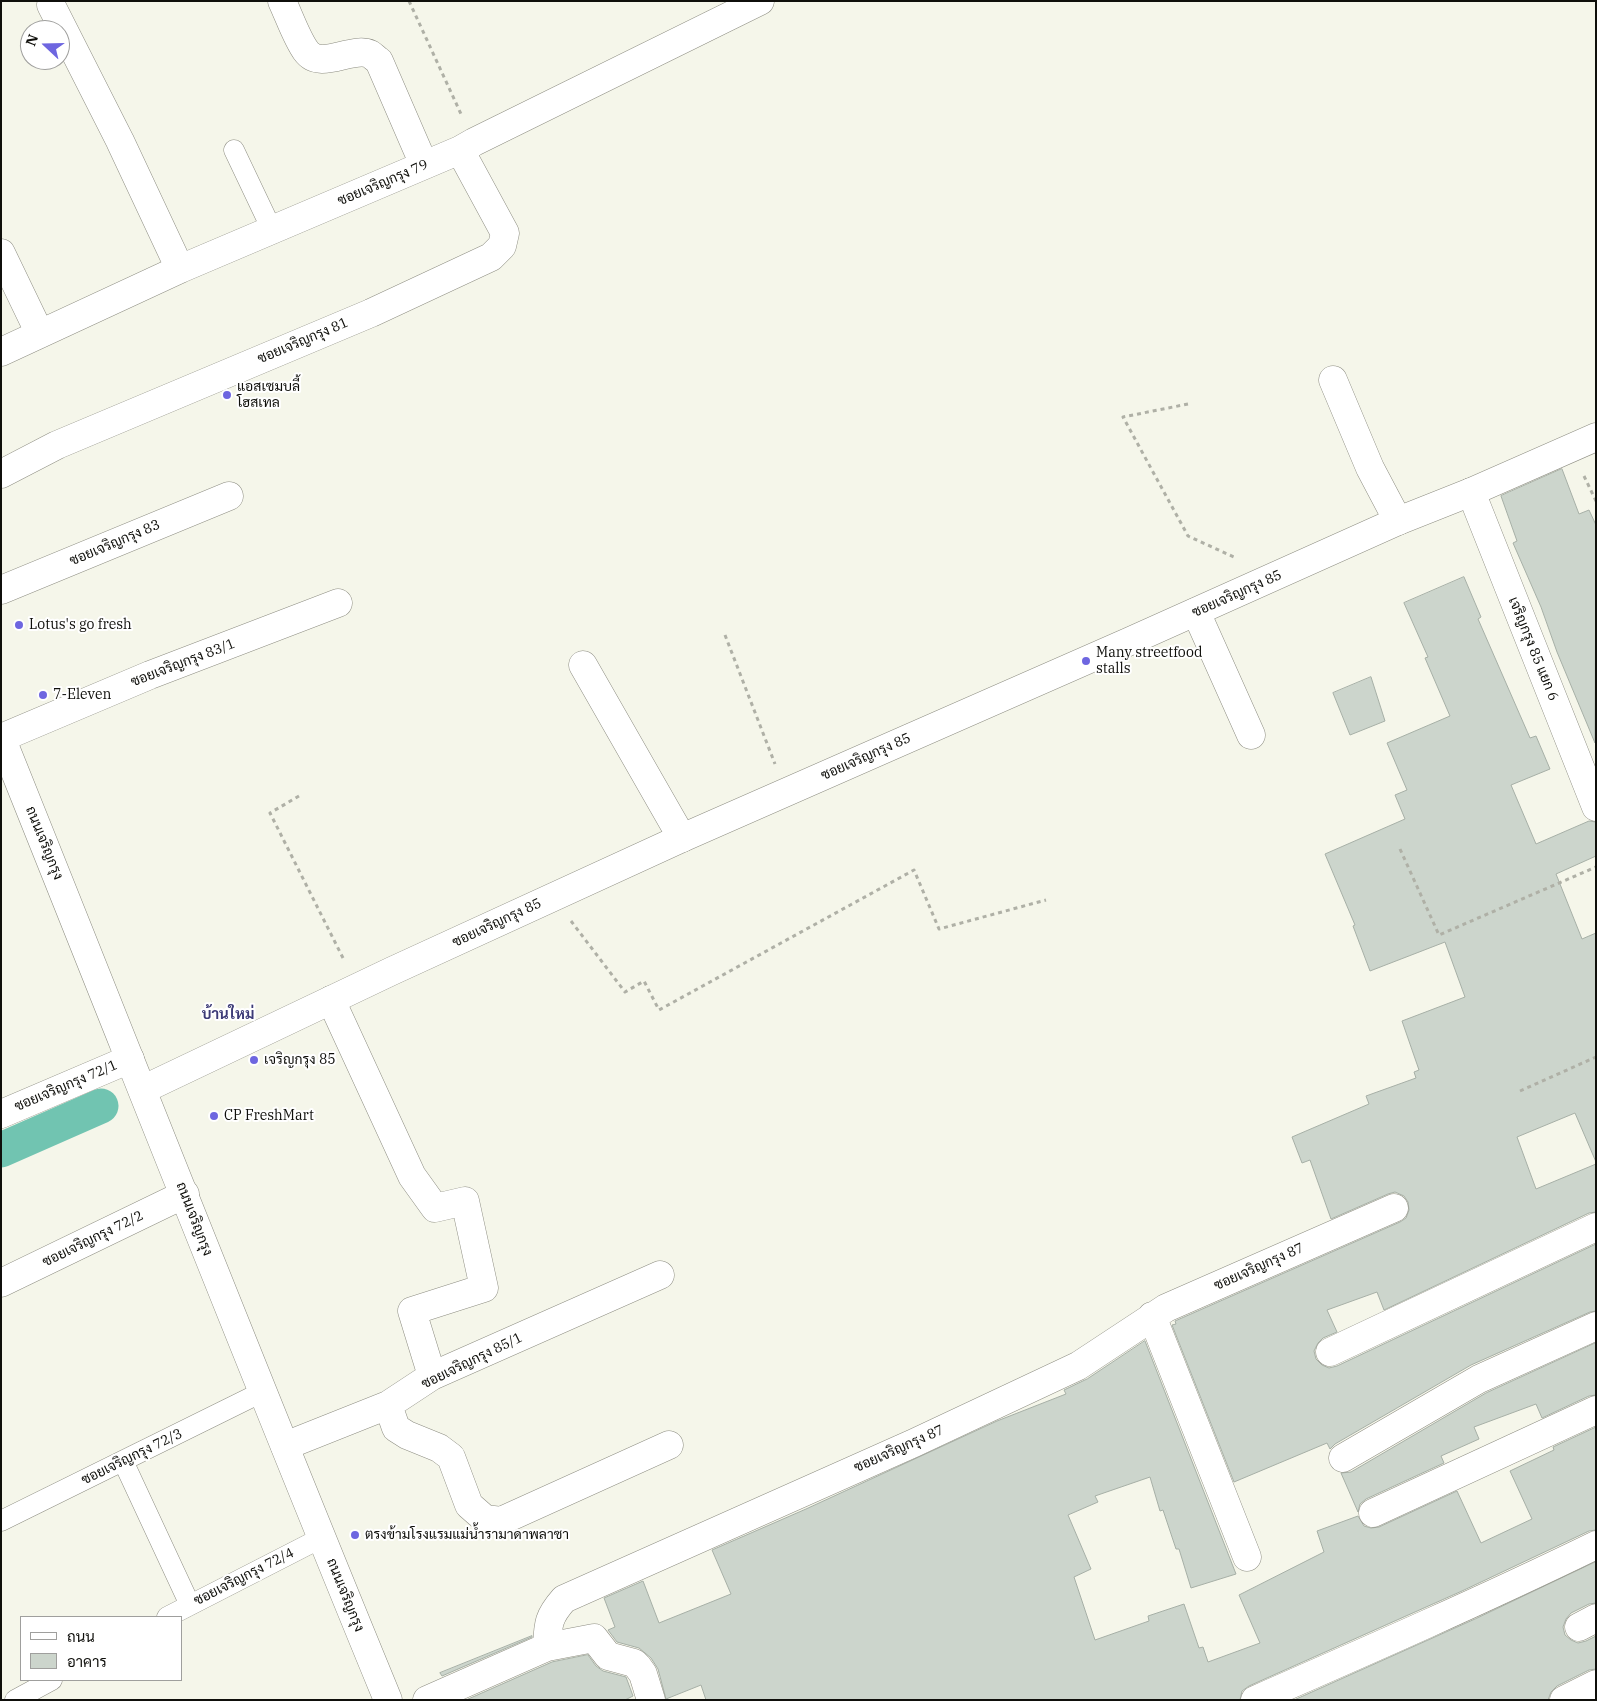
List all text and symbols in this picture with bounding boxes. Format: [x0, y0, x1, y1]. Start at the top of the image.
north arrow [20, 20, 70, 70]
text: N [22, 32, 42, 48]
street label: ซอยเจริญกรุง 79 [335, 156, 431, 210]
street label: ซอยเจริญกรุง 81 [255, 314, 351, 368]
place label: แอสเซมบลี้ โฮสเทล [237, 379, 300, 412]
marker: แอสเซมบลี้ โฮสเทล [221, 389, 233, 401]
street label: ซอยเจริญกรุง 83 [67, 516, 163, 570]
street label: ซอยเจริญกรุง 85 [1189, 567, 1285, 621]
street label: เจริญกรุง 85 แยก 6 [1504, 594, 1562, 704]
place label: Lotus's go fresh [29, 617, 132, 633]
marker: Lotus's go fresh [13, 619, 25, 631]
street label: ซอยเจริญกรุง 83/1 [129, 635, 237, 691]
place label: Many streetfood stalls [1096, 645, 1202, 678]
marker: Many streetfood stalls [1080, 655, 1092, 667]
place label: 7-Eleven [53, 687, 111, 703]
marker: 7-Eleven [37, 689, 49, 701]
street label: ซอยเจริญกรุง 85 [818, 730, 914, 784]
street label: ถนนเจริญกรุง [22, 804, 66, 882]
street label: ซอยเจริญกรุง 85 [450, 895, 544, 951]
district label: บ้านใหม่ [202, 1006, 254, 1024]
place label: เจริญกรุง 85 [264, 1052, 336, 1068]
marker: เจริญกรุง 85 [248, 1054, 260, 1066]
street label: ซอยเจริญกรุง 72/1 [12, 1057, 120, 1115]
place label: CP FreshMart [224, 1108, 314, 1124]
marker: CP FreshMart [208, 1110, 220, 1122]
street label: ถนนเจริญกรุง [172, 1180, 216, 1258]
street label: ซอยเจริญกรุง 72/2 [40, 1207, 146, 1271]
street label: ซอยเจริญกรุง 87 [1211, 1240, 1307, 1294]
street label: ซอยเจริญกรุง 85/1 [419, 1329, 525, 1393]
street label: ซอยเจริญกรุง 87 [851, 1422, 947, 1476]
street label: ซอยเจริญกรุง 72/3 [79, 1425, 185, 1489]
place label: ตรงข้ามโรงแรมแม่น้ำรามาดาพลาซา [365, 1527, 569, 1543]
marker: ตรงข้ามโรงแรมแม่น้ำรามาดาพลาซา [349, 1529, 361, 1541]
street label: ซอยเจริญกรุง 72/4 [191, 1545, 297, 1609]
street label: ถนนเจริญกรุง [323, 1556, 367, 1634]
legend [20, 1616, 182, 1681]
text: ถนน [67, 1627, 95, 1646]
text: อาคาร [67, 1652, 107, 1671]

